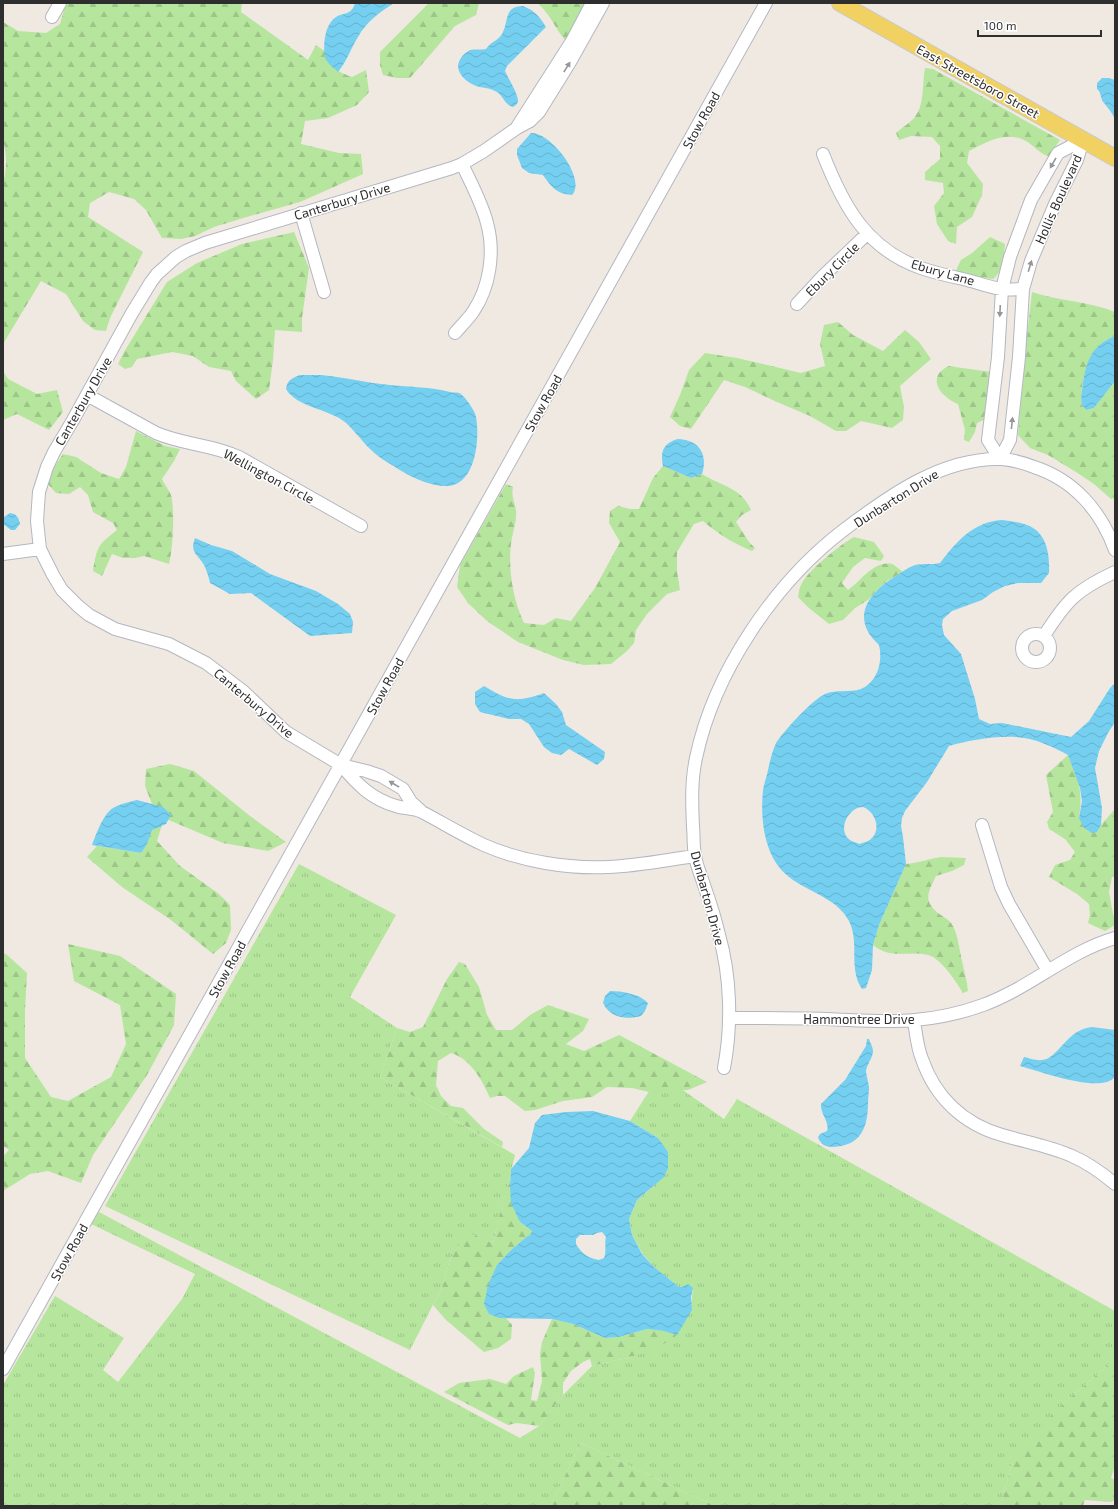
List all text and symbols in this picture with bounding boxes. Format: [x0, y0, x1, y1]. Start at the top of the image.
scale bar [978, 12, 1101, 38]
text: 100 m [984, 18, 1016, 32]
street label: East Streetsboro Street [914, 41, 1042, 121]
one-way arrow [564, 61, 571, 73]
street label: Stow Road [679, 89, 723, 151]
street label: Hollis Boulevard [1031, 152, 1085, 246]
one-way arrow [1049, 157, 1056, 169]
street label: Canterbury Drive [292, 179, 392, 223]
street label: Ebury Circle [802, 239, 862, 299]
street label: Ebury Lane [909, 255, 977, 289]
one-way arrow [1027, 260, 1033, 272]
one-way arrow [997, 305, 1004, 317]
street label: Canterbury Drive [51, 354, 115, 448]
street label: Stow Road [521, 372, 565, 434]
one-way arrow [1009, 416, 1015, 429]
street label: Wellington Circle [221, 445, 317, 507]
street label: Dunbarton Drive [851, 466, 941, 530]
street label: Stow Road [363, 655, 407, 717]
street label: Canterbury Drive [211, 665, 297, 741]
one-way arrow [388, 780, 400, 787]
street label: Dunbarton Drive [688, 849, 728, 947]
street label: Stow Road [205, 938, 249, 1000]
street label: Hammontree Drive [803, 1011, 915, 1027]
street label: Stow Road [47, 1221, 91, 1283]

